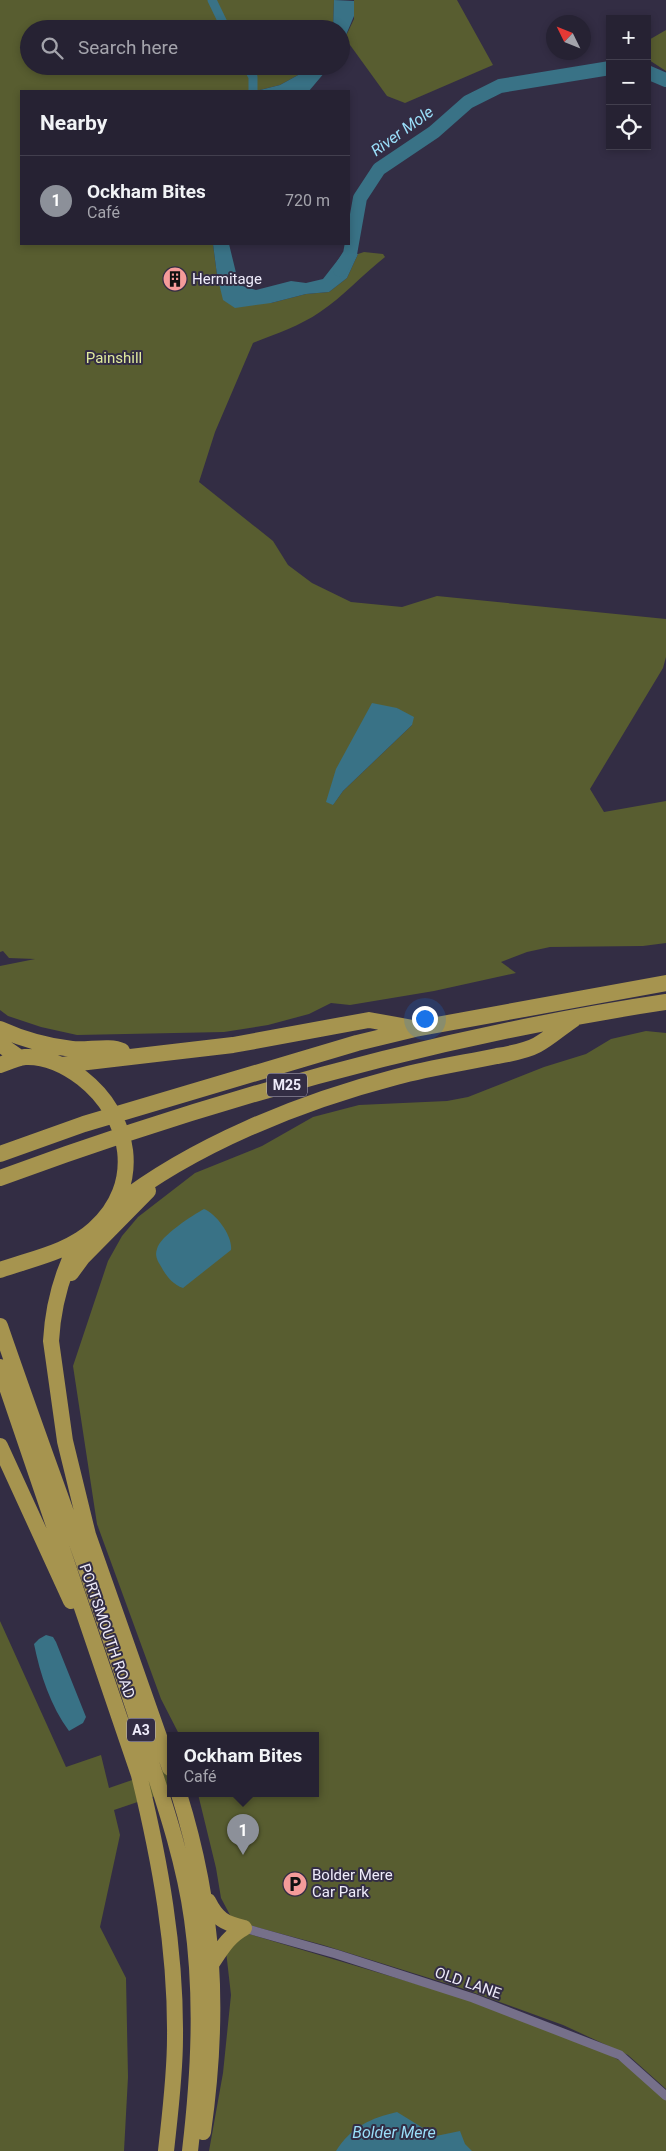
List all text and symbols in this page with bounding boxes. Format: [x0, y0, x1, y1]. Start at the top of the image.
north arrow [546, 15, 591, 60]
map controls [606, 15, 651, 150]
button: + [606, 15, 651, 60]
search box [20, 20, 350, 75]
icon: search [38, 34, 66, 62]
text: Search here [78, 36, 178, 59]
button: − [606, 60, 651, 105]
water label: River Mole [367, 102, 437, 160]
button: locate [606, 105, 651, 150]
text: Nearby [40, 111, 107, 135]
text: Ockham Bites [87, 180, 206, 203]
text: 1 [51, 191, 61, 210]
text: 720 m [285, 191, 330, 210]
text: Café [87, 203, 120, 222]
building icon: Hermitage [162, 266, 188, 292]
place label: Hermitage [192, 270, 262, 288]
park label: Painshill [86, 349, 142, 367]
your location [412, 1006, 438, 1032]
road number: M25 [267, 1074, 307, 1096]
street label: PORTSMOUTH ROAD [75, 1561, 139, 1701]
road number: A3 [127, 1718, 155, 1742]
popup [167, 1732, 319, 1797]
text: Ockham Bites [184, 1744, 302, 1767]
text: Café [184, 1767, 217, 1786]
pin: 1 [227, 1814, 259, 1855]
place label: Bolder Mere Car Park [312, 1866, 393, 1901]
parking icon: Bolder Mere Car Park [282, 1871, 308, 1897]
street label: OLD LANE [432, 1963, 504, 2003]
water label: Bolder Mere [352, 2123, 436, 2142]

